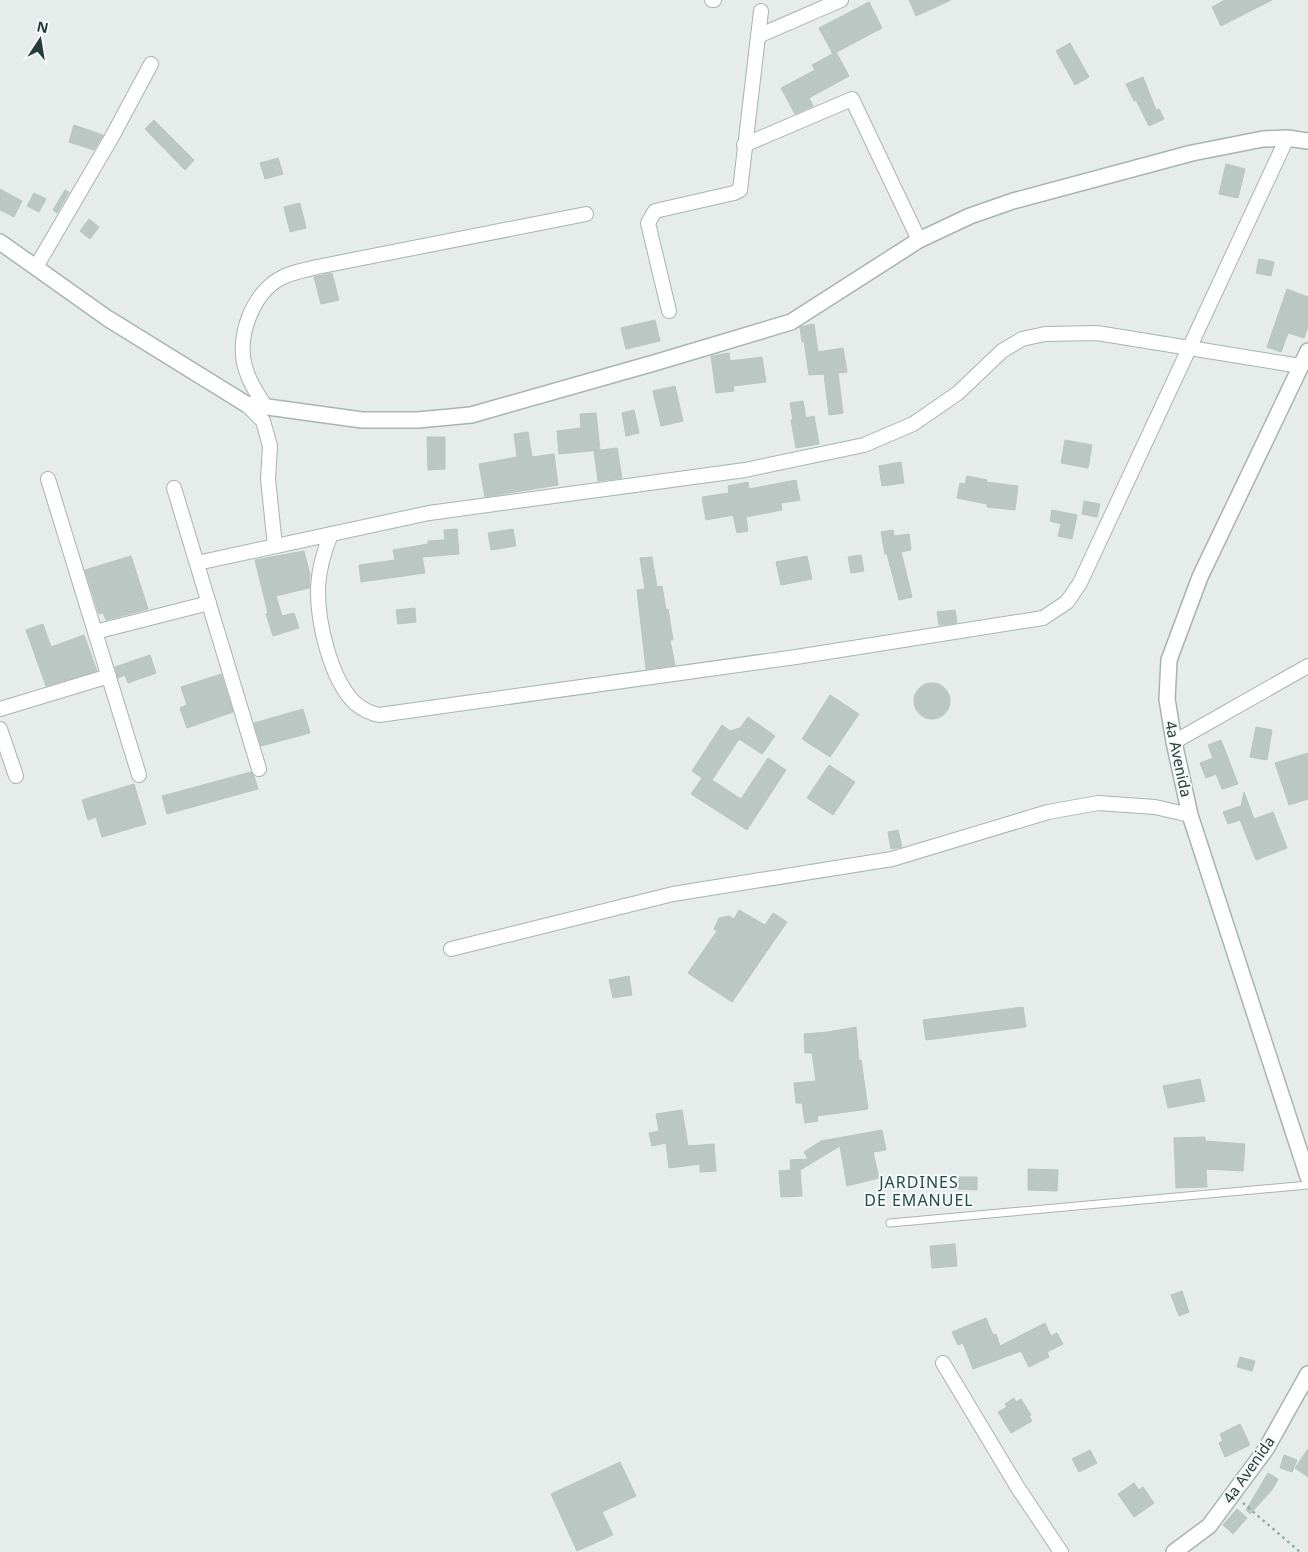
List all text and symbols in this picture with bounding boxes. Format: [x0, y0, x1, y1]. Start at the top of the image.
north arrow [15, 15, 65, 65]
text: N [35, 16, 50, 37]
street label: 4a Avenida [1161, 719, 1197, 799]
district label: JARDINES DE EMANUEL [864, 1171, 974, 1211]
street label: 4a Avenida [1218, 1432, 1279, 1507]

